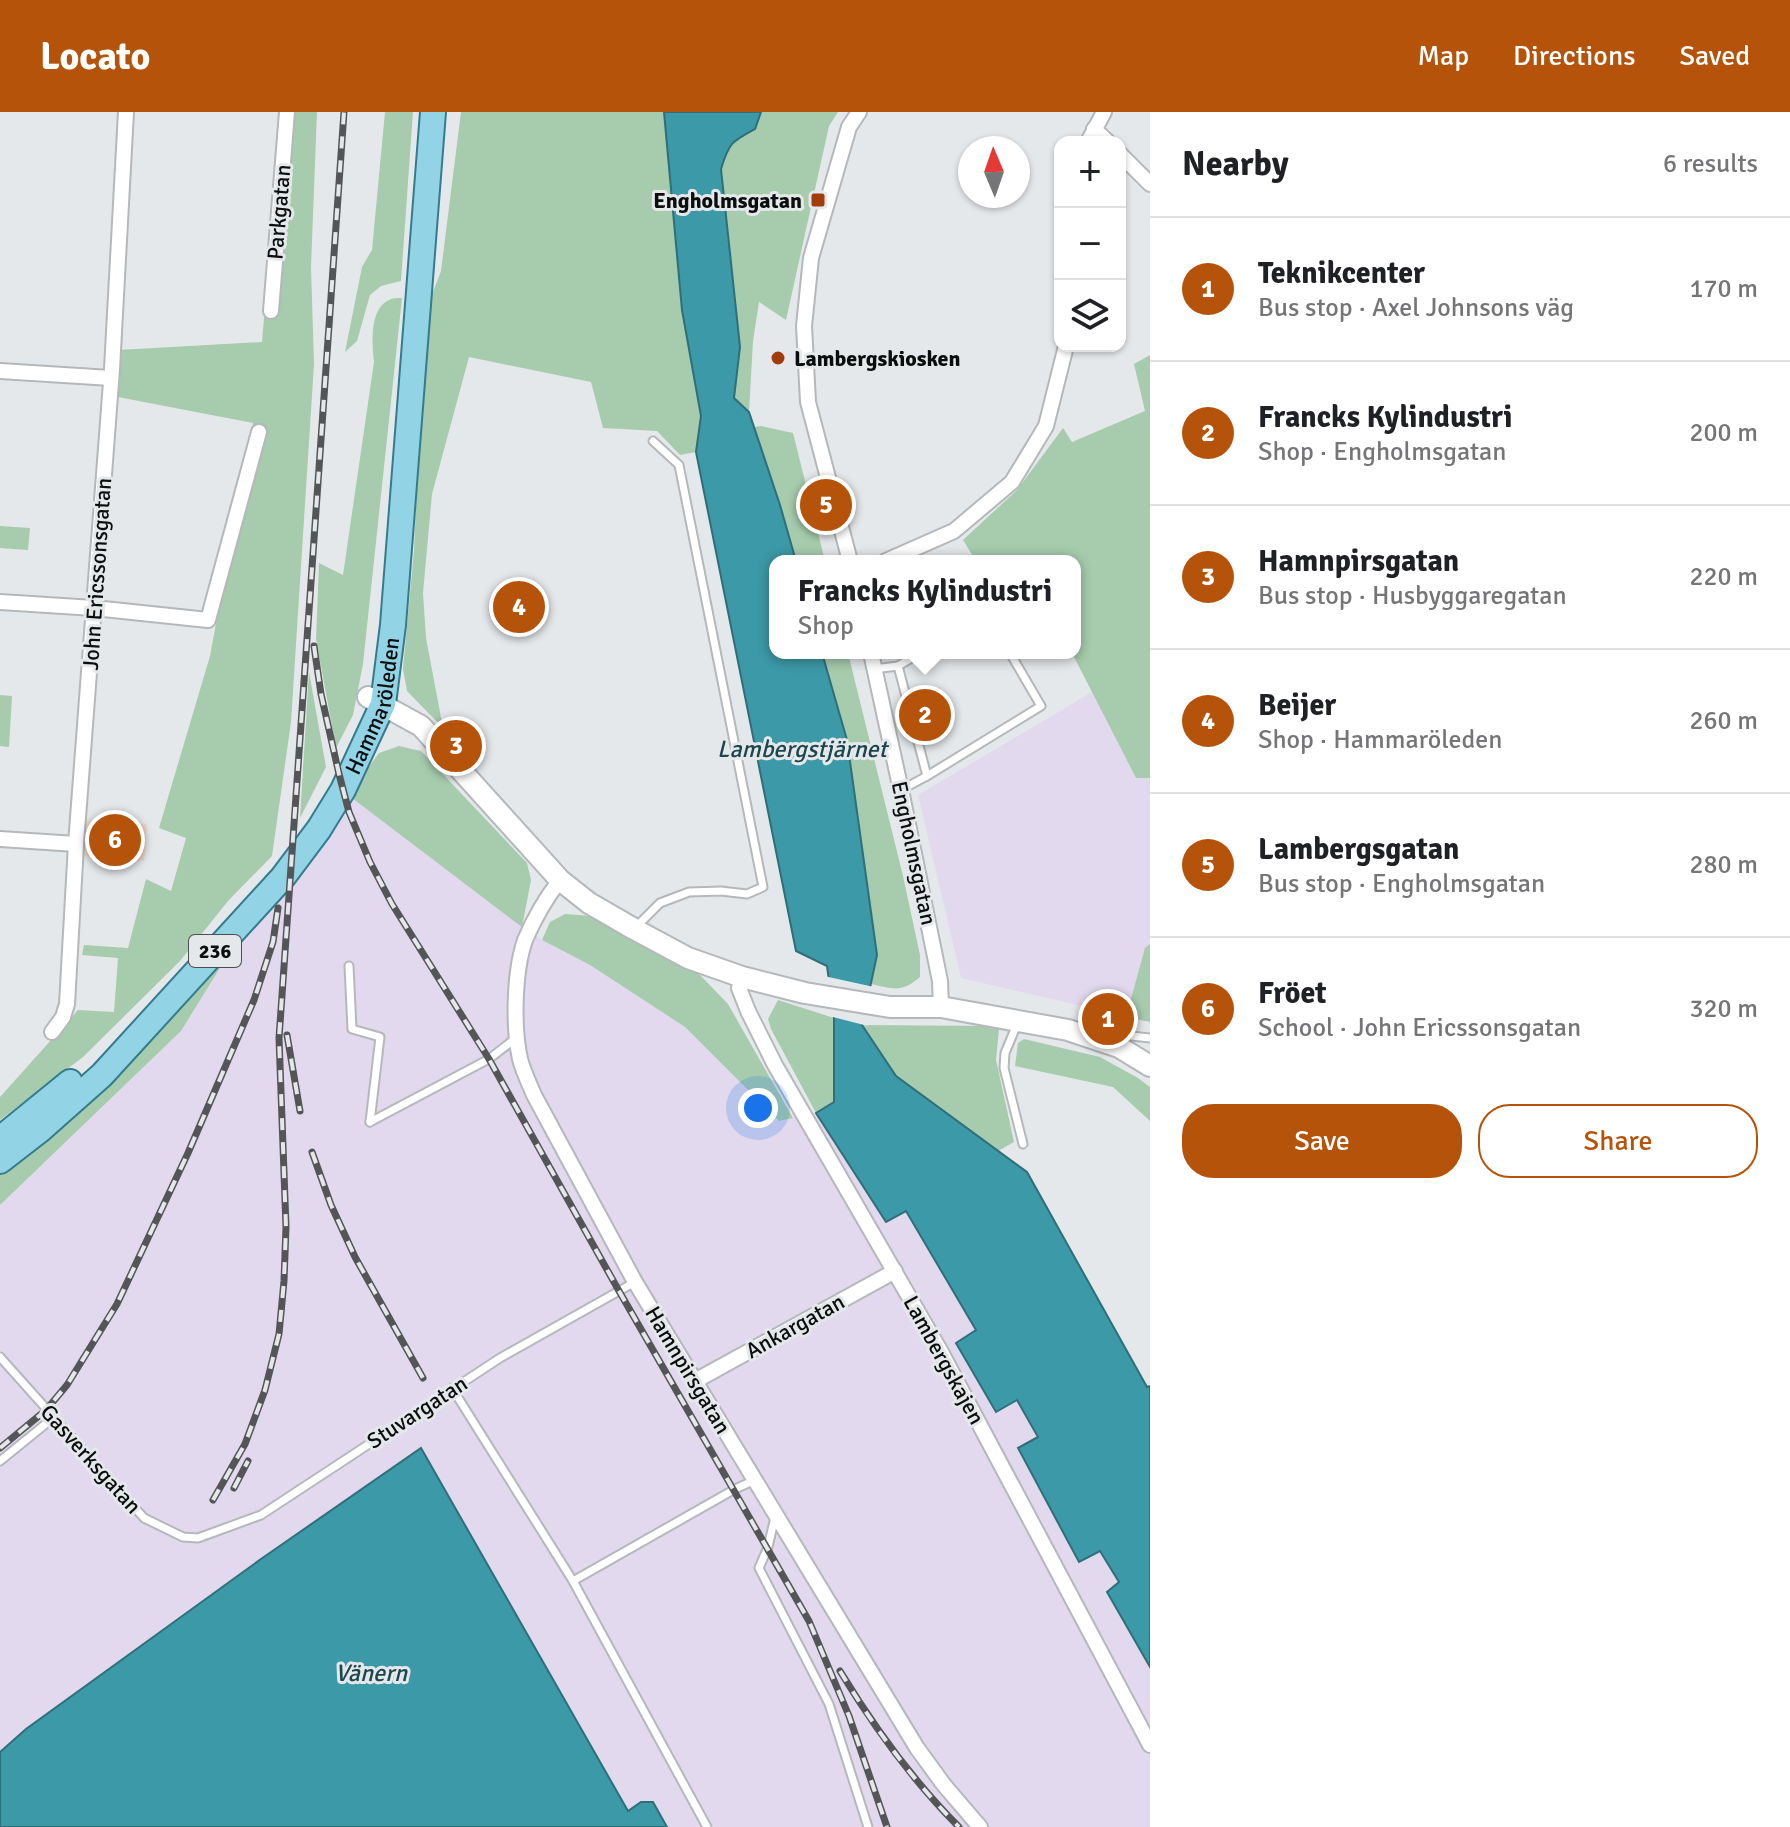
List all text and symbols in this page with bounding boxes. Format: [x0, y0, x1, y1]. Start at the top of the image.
text: Locato [40, 33, 150, 80]
text: Map [1417, 39, 1469, 73]
text: Directions [1513, 39, 1635, 73]
text: Saved [1679, 39, 1750, 73]
north arrow [958, 136, 1030, 208]
map controls [1054, 136, 1126, 352]
button: + [1054, 136, 1126, 208]
text: Nearby [1182, 143, 1289, 185]
text: 6 results [1663, 148, 1758, 180]
street label: Parkgatan [261, 163, 297, 261]
place label: Engholmsgatan [653, 187, 802, 214]
marker: Engholmsgatan [809, 191, 827, 209]
button: − [1054, 208, 1126, 280]
text: Teknikcenter [1258, 255, 1425, 292]
text: 1 [1201, 273, 1215, 305]
text: 170 m [1689, 273, 1758, 305]
button: layers [1054, 280, 1126, 352]
text: Bus stop · Axel Johnsons väg [1258, 292, 1574, 324]
place label: Lambergskiosken [794, 345, 961, 372]
marker: Lambergskiosken [769, 349, 787, 367]
text: Francks Kylindustri [1258, 399, 1512, 436]
text: 2 [1201, 417, 1215, 449]
text: 200 m [1689, 417, 1758, 449]
text: Shop · Engholmsgatan [1258, 436, 1506, 468]
pin: 5 [800, 475, 852, 535]
street label: John Ericssonsgatan [77, 477, 117, 671]
text: Hamnpirsgatan [1258, 543, 1459, 580]
popup [769, 555, 1081, 659]
text: 3 [1201, 561, 1215, 593]
text: 220 m [1689, 561, 1758, 593]
text: Francks Kylindustri [798, 573, 1052, 610]
pin: 4 [493, 577, 545, 637]
text: Bus stop · Husbyggaregatan [1258, 580, 1567, 612]
text: Shop [798, 610, 854, 642]
street label: Hammaröleden [339, 636, 405, 779]
pin: 2 [899, 685, 951, 745]
text: Beijer [1258, 687, 1336, 724]
text: 4 [1201, 705, 1215, 737]
text: 260 m [1689, 705, 1758, 737]
pin: 3 [430, 716, 482, 776]
text: Shop · Hammaröleden [1258, 724, 1503, 756]
water label: Lambergstjärnet [717, 734, 889, 764]
street label: Engholmsgatan [886, 779, 942, 927]
pin: 6 [89, 810, 141, 870]
text: Lambergsgatan [1258, 831, 1459, 868]
text: 5 [1201, 849, 1215, 881]
text: 280 m [1689, 849, 1758, 881]
text: Bus stop · Engholmsgatan [1258, 868, 1545, 900]
road number: 236 [189, 935, 241, 967]
text: Fröet [1258, 975, 1327, 1012]
pin: 1 [1082, 989, 1134, 1049]
text: 6 [1201, 993, 1215, 1025]
text: 320 m [1689, 993, 1758, 1025]
text: School · John Ericssonsgatan [1258, 1012, 1581, 1044]
your location [738, 1088, 778, 1128]
button: Save [1182, 1104, 1462, 1178]
button: Share [1478, 1104, 1758, 1178]
street label: Ankargatan [741, 1288, 849, 1364]
street label: Lambergskajen [898, 1291, 990, 1429]
street label: Hamnpirsgatan [639, 1301, 737, 1439]
street label: Stuvargatan [362, 1370, 472, 1454]
street label: Gasverksgatan [35, 1399, 147, 1519]
water label: Vänern [335, 1658, 408, 1688]

